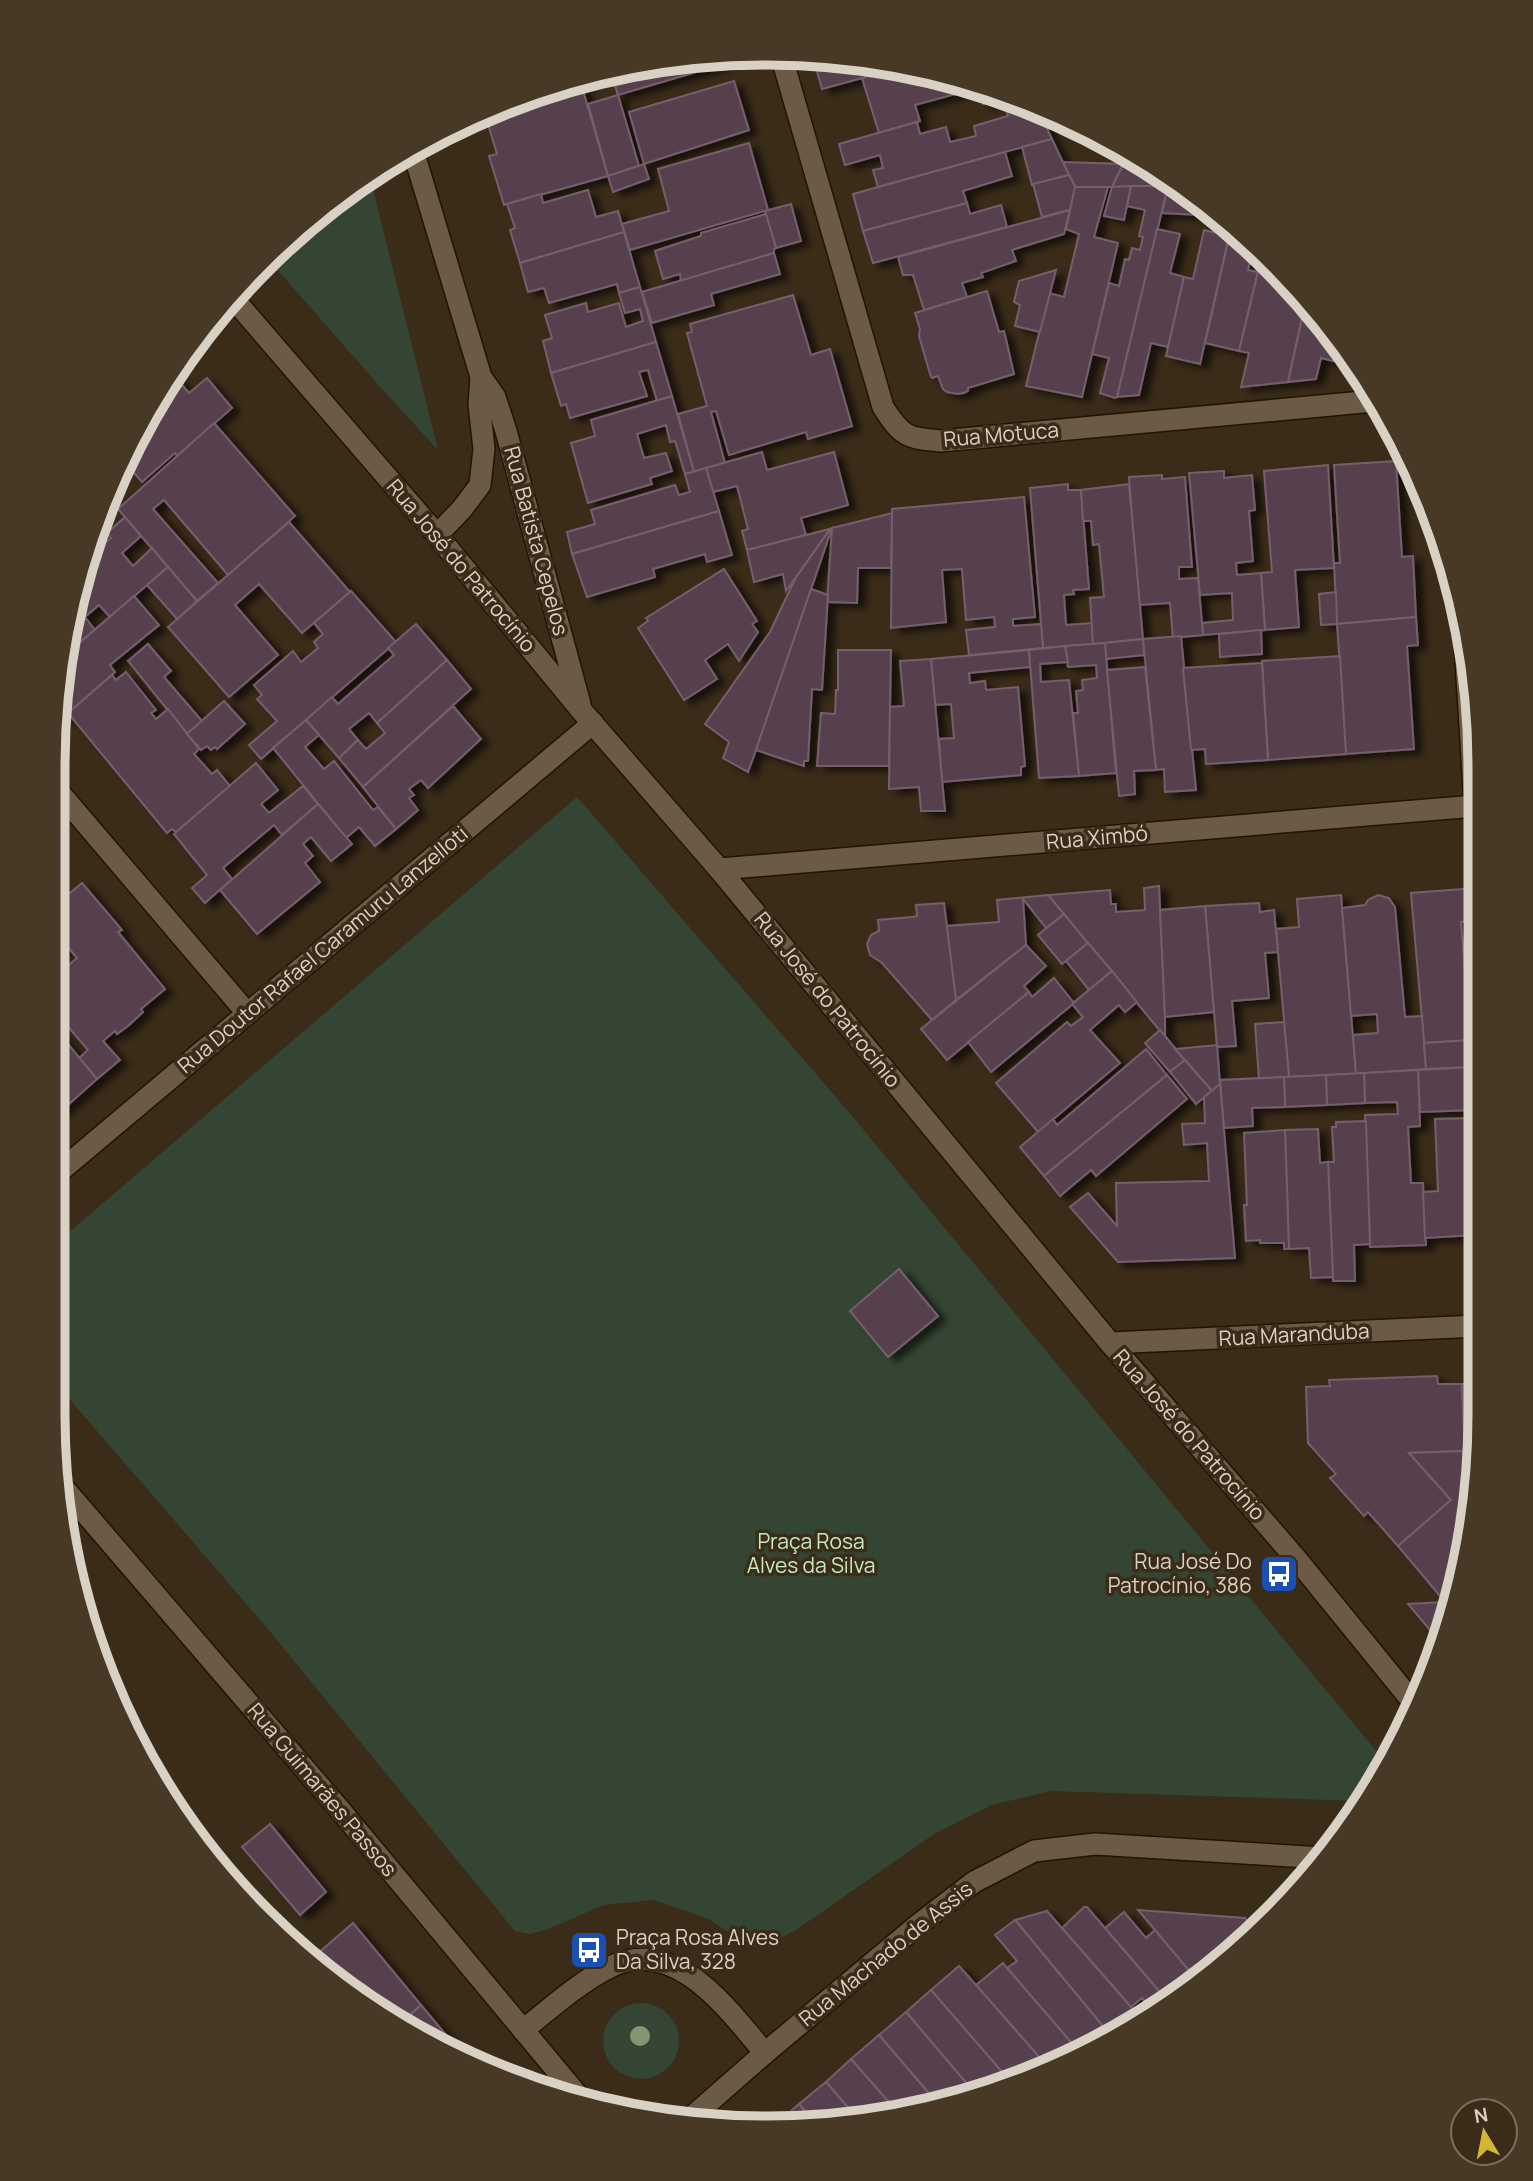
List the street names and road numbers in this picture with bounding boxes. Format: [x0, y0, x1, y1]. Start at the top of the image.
street label: Rua Motuca [942, 415, 1060, 453]
street label: Rua Batista Cepelos [498, 443, 576, 638]
street label: Rua José do Patrocínio [381, 473, 543, 658]
street label: Rua Doutor Rafael Caramuru Lanzelloti [171, 819, 473, 1079]
street label: Rua Ximbó [1045, 819, 1149, 855]
street label: Rua José do Patrocínio [748, 906, 907, 1093]
street label: Rua Maranduba [1218, 1316, 1370, 1352]
street label: Rua José do Patrocínio [1108, 1343, 1272, 1526]
street label: Rua Guimarães Passos [242, 1697, 404, 1882]
street label: Rua Machado de Assis [793, 1874, 978, 2032]

